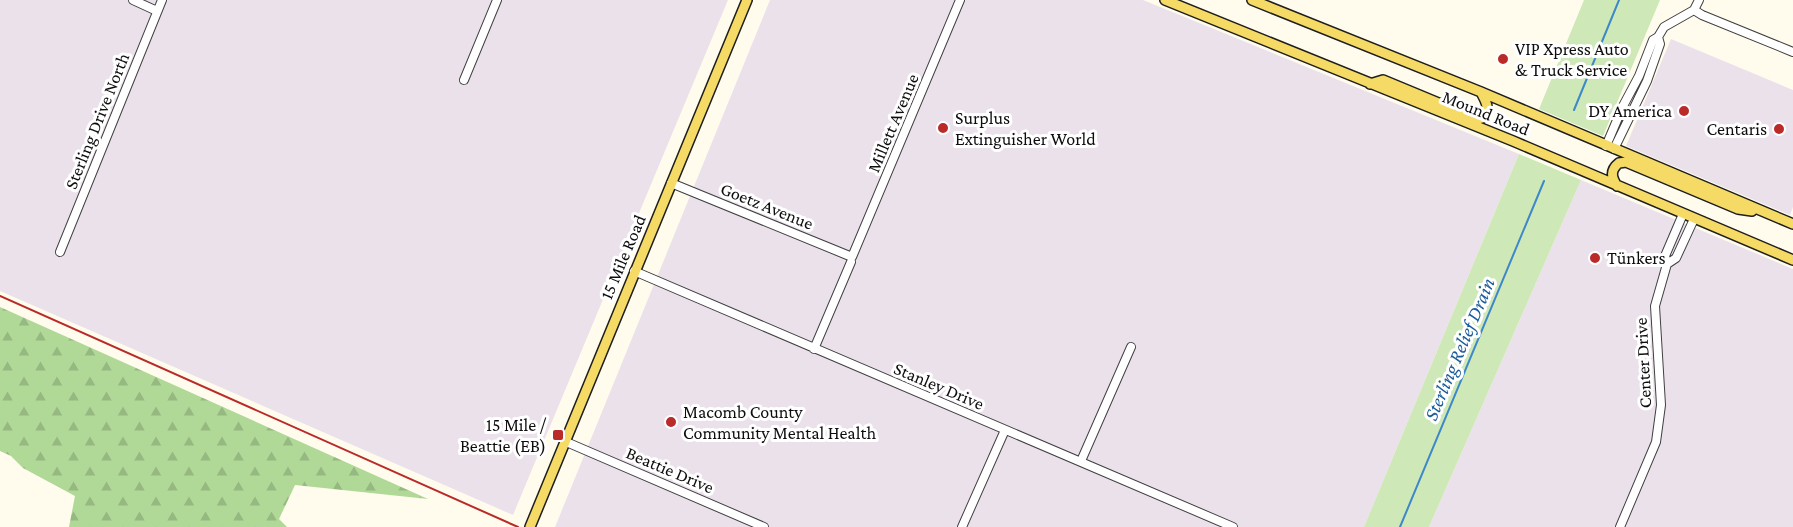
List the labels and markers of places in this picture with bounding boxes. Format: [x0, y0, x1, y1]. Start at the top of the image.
place label: VIP Xpress Auto & Truck Service [1515, 39, 1629, 80]
marker: VIP Xpress Auto & Truck Service [1496, 52, 1510, 66]
place label: DY America [1588, 101, 1672, 121]
marker: DY America [1677, 104, 1691, 118]
place label: Surplus Extinguisher World [955, 108, 1096, 149]
place label: Centaris [1707, 119, 1767, 139]
marker: Surplus Extinguisher World [936, 121, 950, 135]
marker: Centaris [1772, 122, 1786, 136]
place label: Tünkers [1607, 248, 1666, 268]
marker: Tünkers [1588, 251, 1602, 265]
place label: Macomb County Community Mental Health [683, 402, 876, 443]
place label: 15 Mile / Beattie (EB) [460, 415, 547, 457]
marker: Macomb County Community Mental Health [664, 415, 678, 429]
marker: 15 Mile / Beattie (EB) [551, 428, 565, 442]

